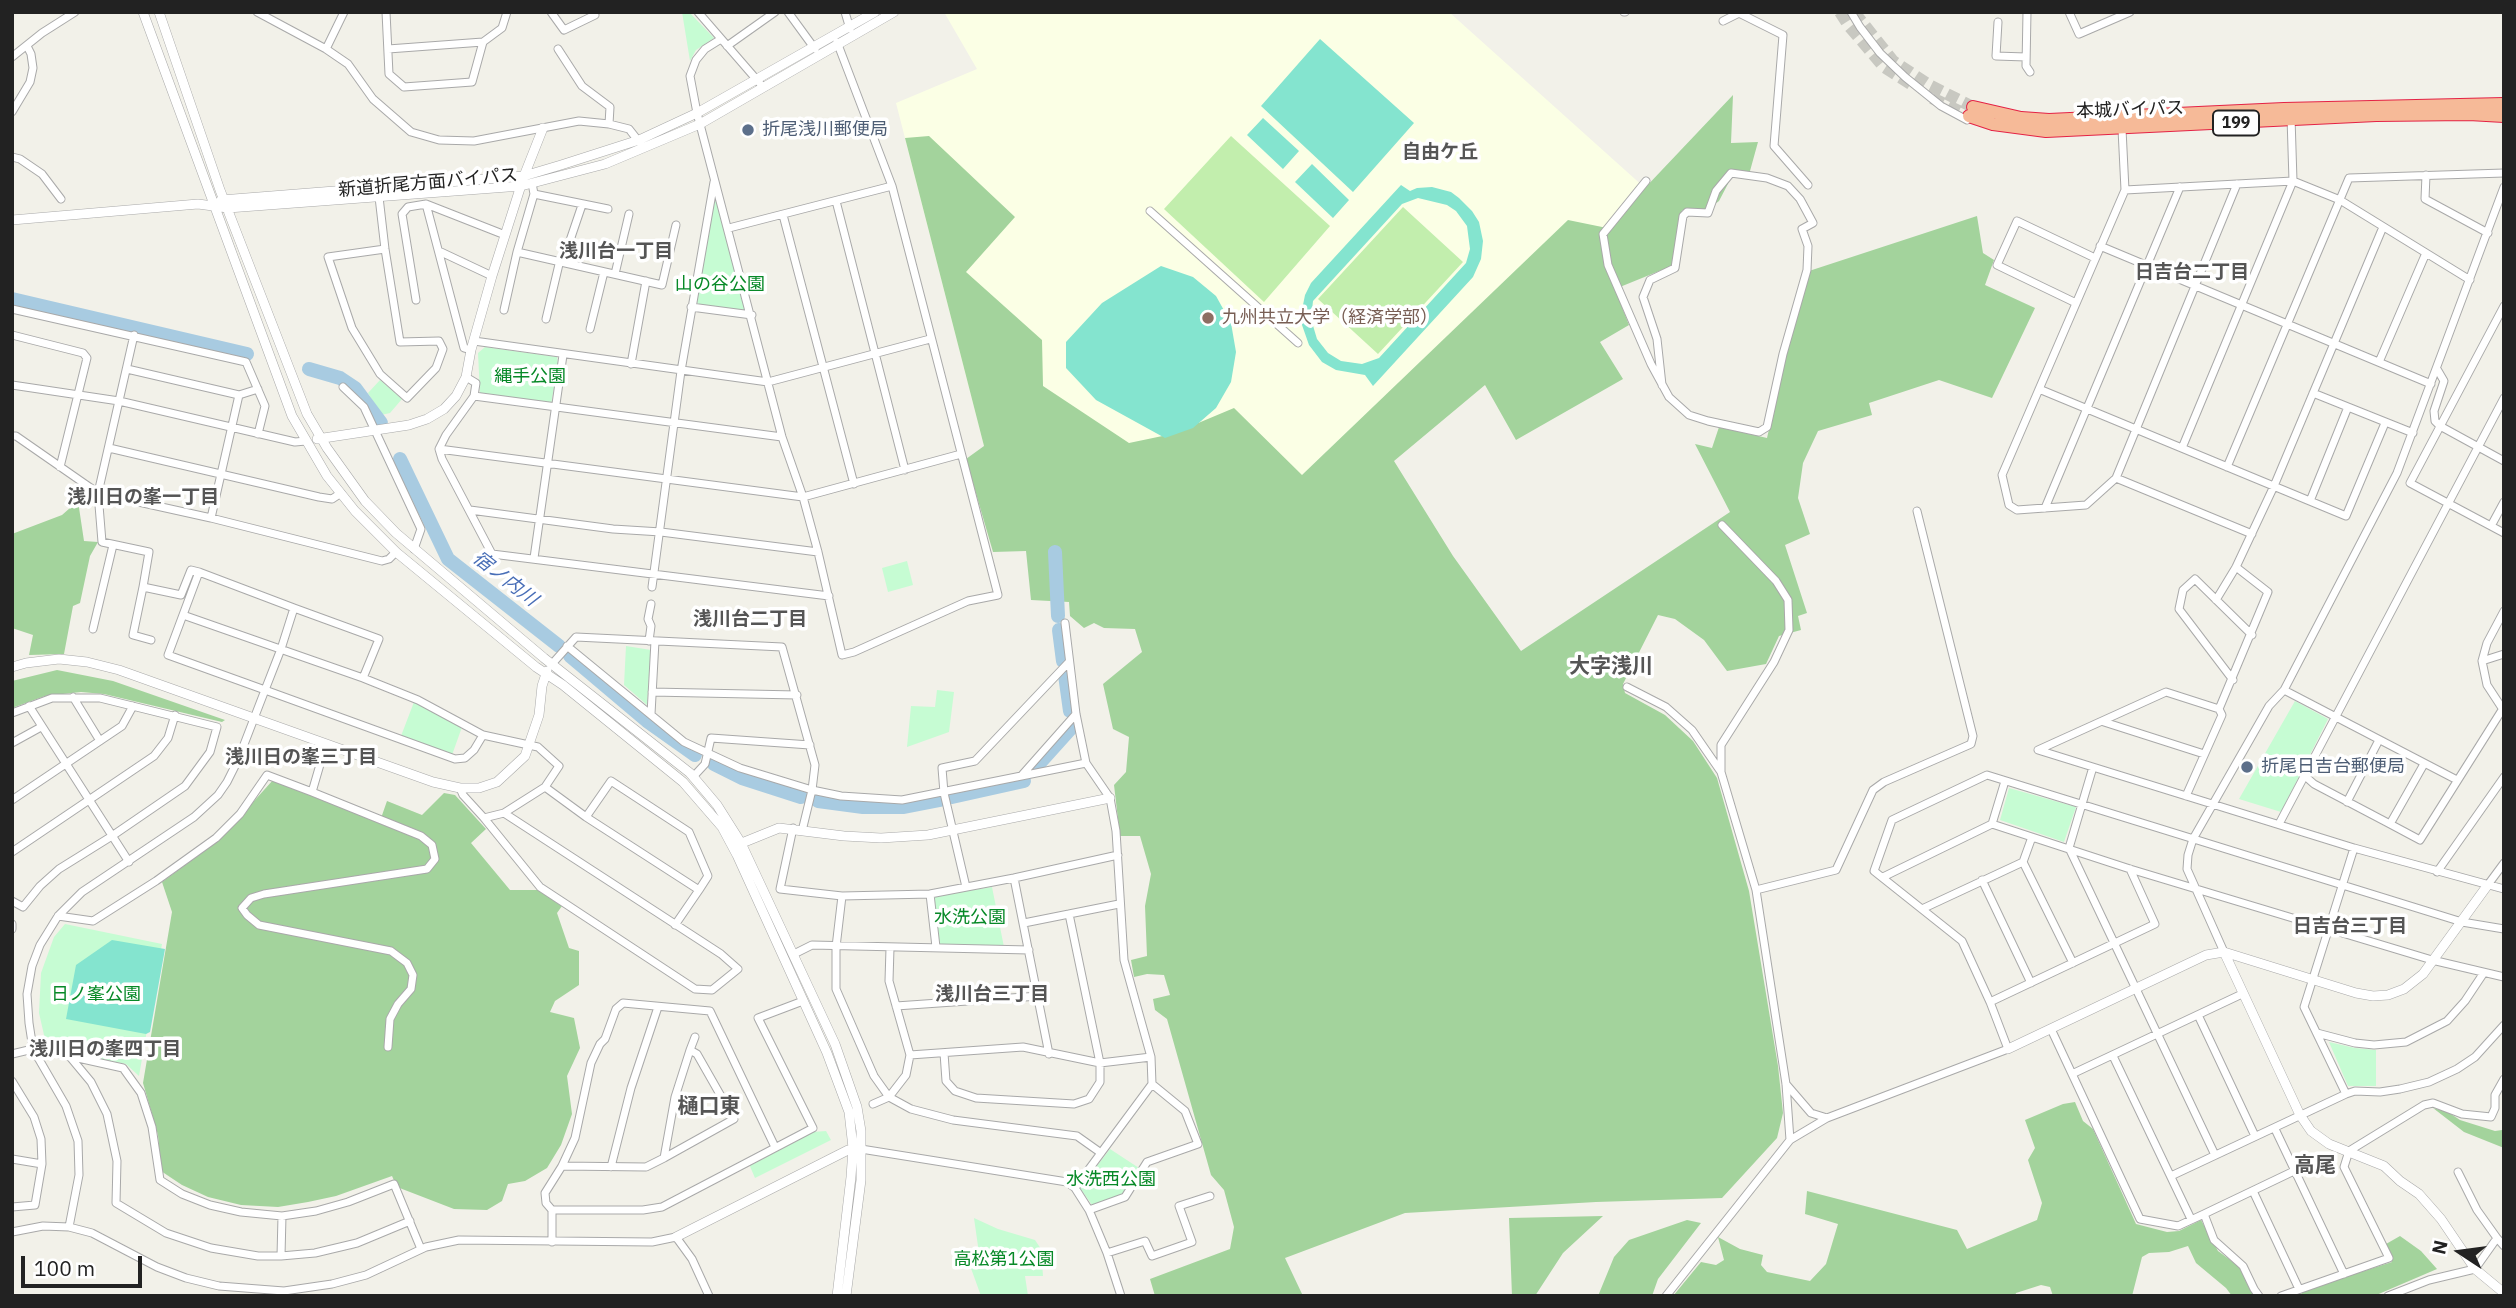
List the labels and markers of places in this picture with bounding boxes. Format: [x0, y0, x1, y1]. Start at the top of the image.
place label: 折尾浅川郵便局 [762, 119, 888, 141]
marker: 折尾浅川郵便局 [740, 122, 756, 138]
place label: 九州共立大学（経済学部） [1222, 307, 1438, 329]
marker: 九州共立大学（経済学部） [1200, 310, 1216, 326]
place label: 折尾日吉台郵便局 [2261, 756, 2405, 778]
marker: 折尾日吉台郵便局 [2239, 759, 2255, 775]

